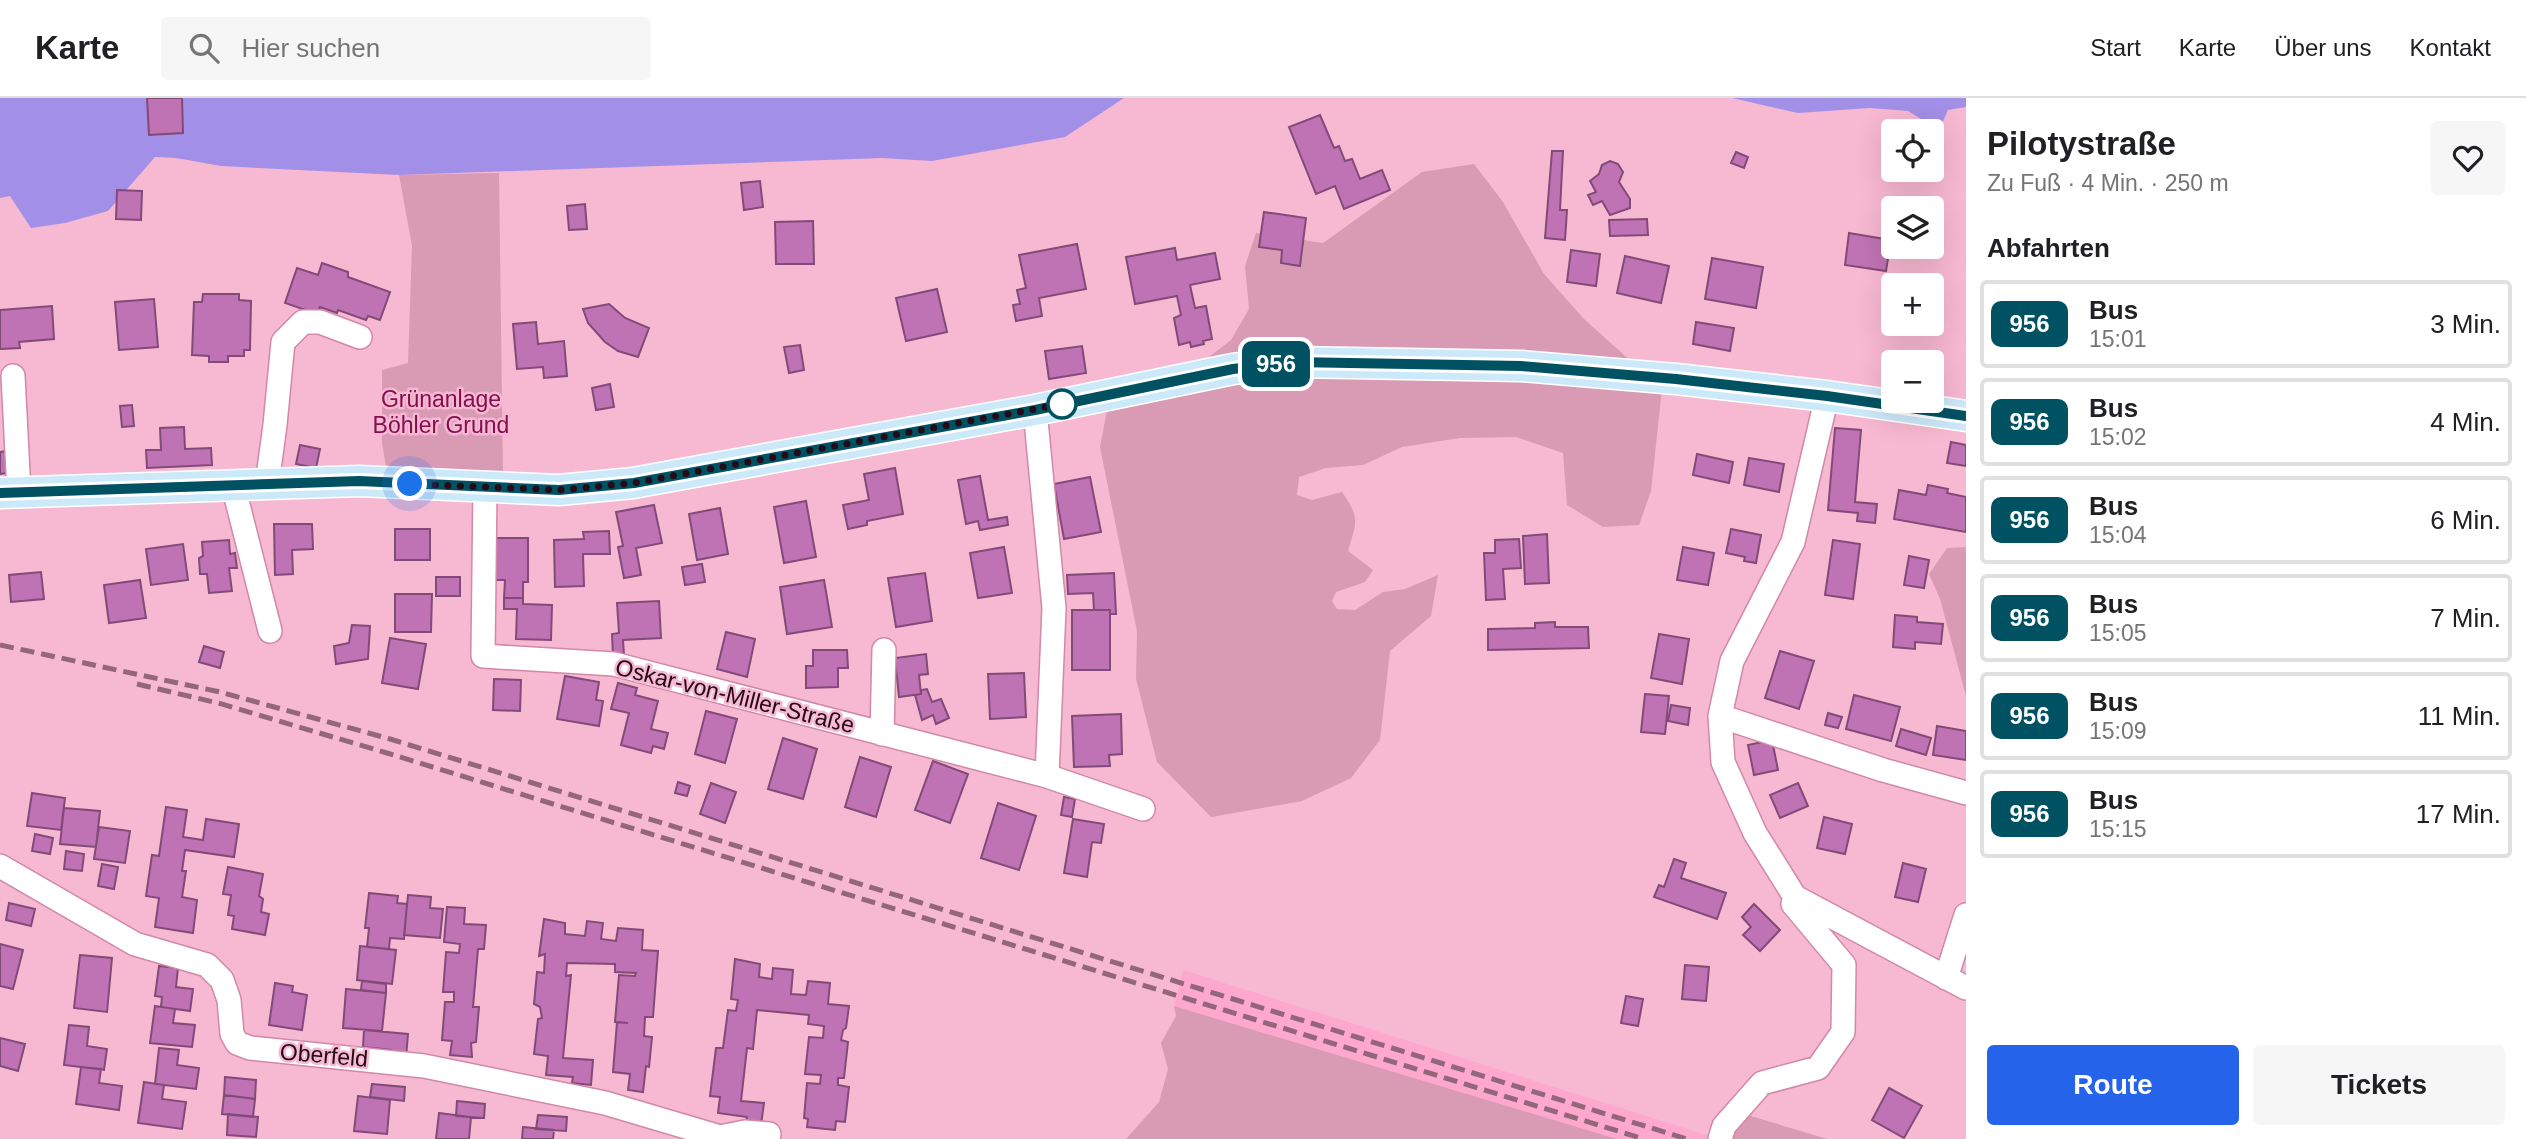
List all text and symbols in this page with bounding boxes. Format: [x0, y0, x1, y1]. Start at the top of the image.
search box [161, 17, 651, 80]
text: Karte [35, 29, 119, 66]
icon: search [185, 29, 223, 67]
text: Hier suchen [241, 33, 380, 63]
text: Start [2090, 34, 2141, 61]
text: Karte [2179, 34, 2236, 61]
text: Über uns [2274, 34, 2372, 61]
text: Kontakt [2410, 34, 2491, 61]
map controls [1881, 119, 1944, 413]
button: locate [1881, 119, 1944, 182]
button: heart [2431, 121, 2505, 195]
text: Pilotystraße [1987, 125, 2176, 162]
text: Zu Fuß · 4 Min. · 250 m [1987, 170, 2229, 196]
button: layers [1881, 196, 1944, 259]
text: Abfahrten [1987, 233, 2110, 263]
button: + [1881, 273, 1944, 336]
text: Bus [2089, 295, 2138, 325]
text: 3 Min. [2430, 309, 2501, 339]
text: 956 [2009, 310, 2050, 337]
text: 15:01 [2089, 326, 2147, 352]
line badge: 956 [1236, 341, 1316, 387]
text: 956 [1256, 350, 1296, 377]
button: − [1881, 350, 1944, 413]
park label: Grünanlage Böhler Grund [373, 386, 509, 438]
unlabelled marker [1047, 389, 1077, 419]
text: Bus [2089, 393, 2138, 423]
text: 4 Min. [2430, 407, 2501, 437]
text: 956 [2009, 408, 2050, 435]
text: 15:02 [2089, 424, 2147, 450]
your location [392, 466, 427, 501]
text: Bus [2089, 491, 2138, 521]
text: 6 Min. [2430, 505, 2501, 535]
text: 956 [2009, 506, 2050, 533]
text: 15:04 [2089, 522, 2147, 548]
text: Bus [2089, 589, 2138, 619]
text: 7 Min. [2430, 603, 2501, 633]
text: 956 [2009, 604, 2050, 631]
text: 15:05 [2089, 620, 2147, 646]
street label: Oskar-von-Miller-Straße [613, 654, 857, 738]
text: Bus [2089, 687, 2138, 717]
text: 11 Min. [2418, 701, 2501, 731]
text: 956 [2009, 702, 2050, 729]
text: 15:09 [2089, 718, 2147, 744]
text: Bus [2089, 785, 2138, 815]
text: 17 Min. [2416, 799, 2501, 829]
text: 956 [2009, 800, 2050, 827]
text: 15:15 [2089, 816, 2147, 842]
street label: Oberfeld [279, 1038, 369, 1072]
button: Route [1987, 1045, 2239, 1125]
button: Tickets [2253, 1045, 2505, 1125]

